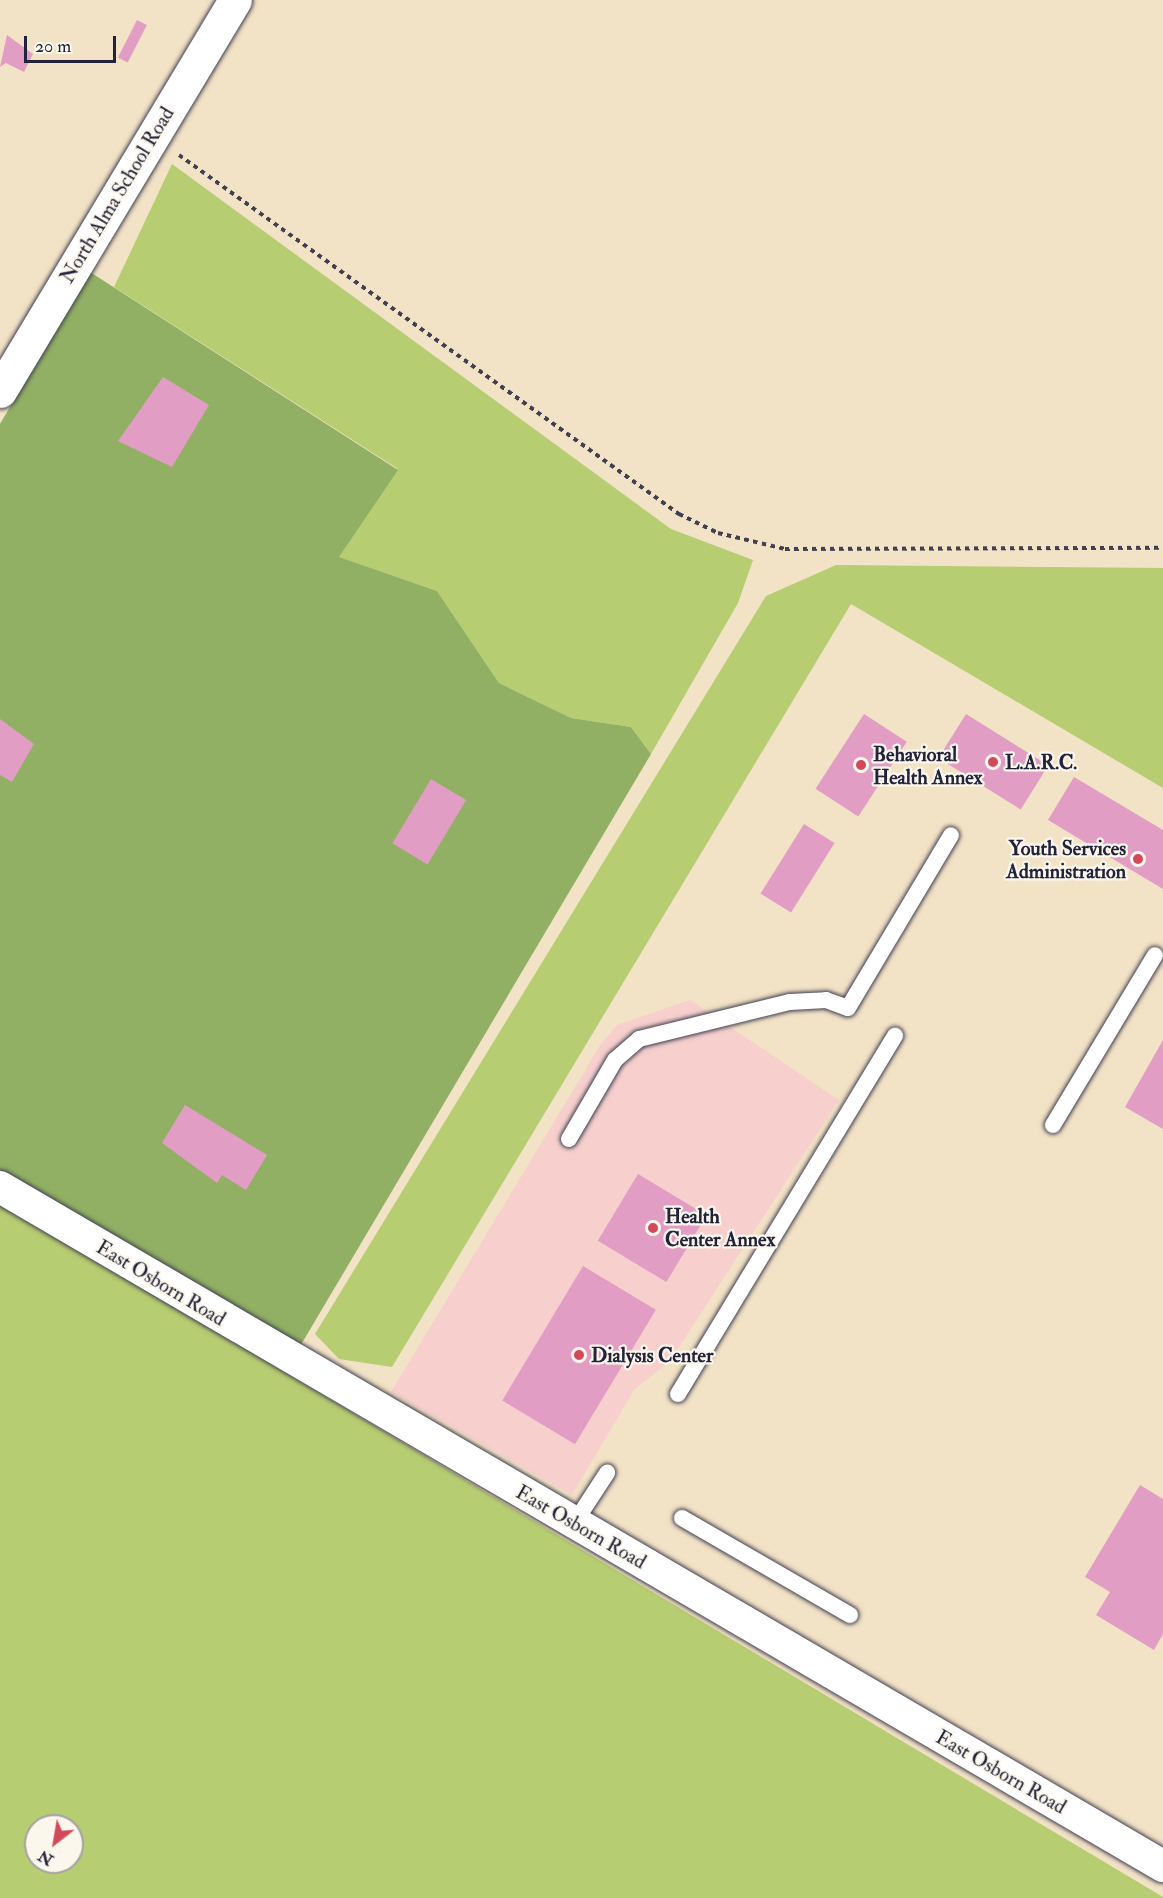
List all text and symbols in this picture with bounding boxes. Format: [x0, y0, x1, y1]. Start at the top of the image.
scale bar [27, 24, 118, 62]
text: 20 m [35, 35, 71, 58]
street label: North Alma School Road [55, 102, 179, 288]
place label: Behavioral Health Annex [873, 742, 982, 789]
place label: L.A.R.C. [1005, 750, 1077, 774]
marker: L.A.R.C. [986, 755, 1000, 769]
marker: Behavioral Health Annex [854, 758, 868, 772]
place label: Youth Services Administration [1006, 836, 1126, 883]
marker: Youth Services Administration [1131, 852, 1145, 866]
place label: Health Center Annex [665, 1204, 775, 1251]
marker: Health Center Annex [646, 1221, 660, 1235]
street label: East Osborn Road [92, 1235, 230, 1331]
place label: Dialysis Center [591, 1343, 713, 1367]
marker: Dialysis Center [572, 1348, 586, 1362]
street label: East Osborn Road [512, 1480, 650, 1574]
street label: East Osborn Road [932, 1725, 1070, 1819]
north arrow [24, 1814, 84, 1874]
text: N [34, 1845, 57, 1870]

